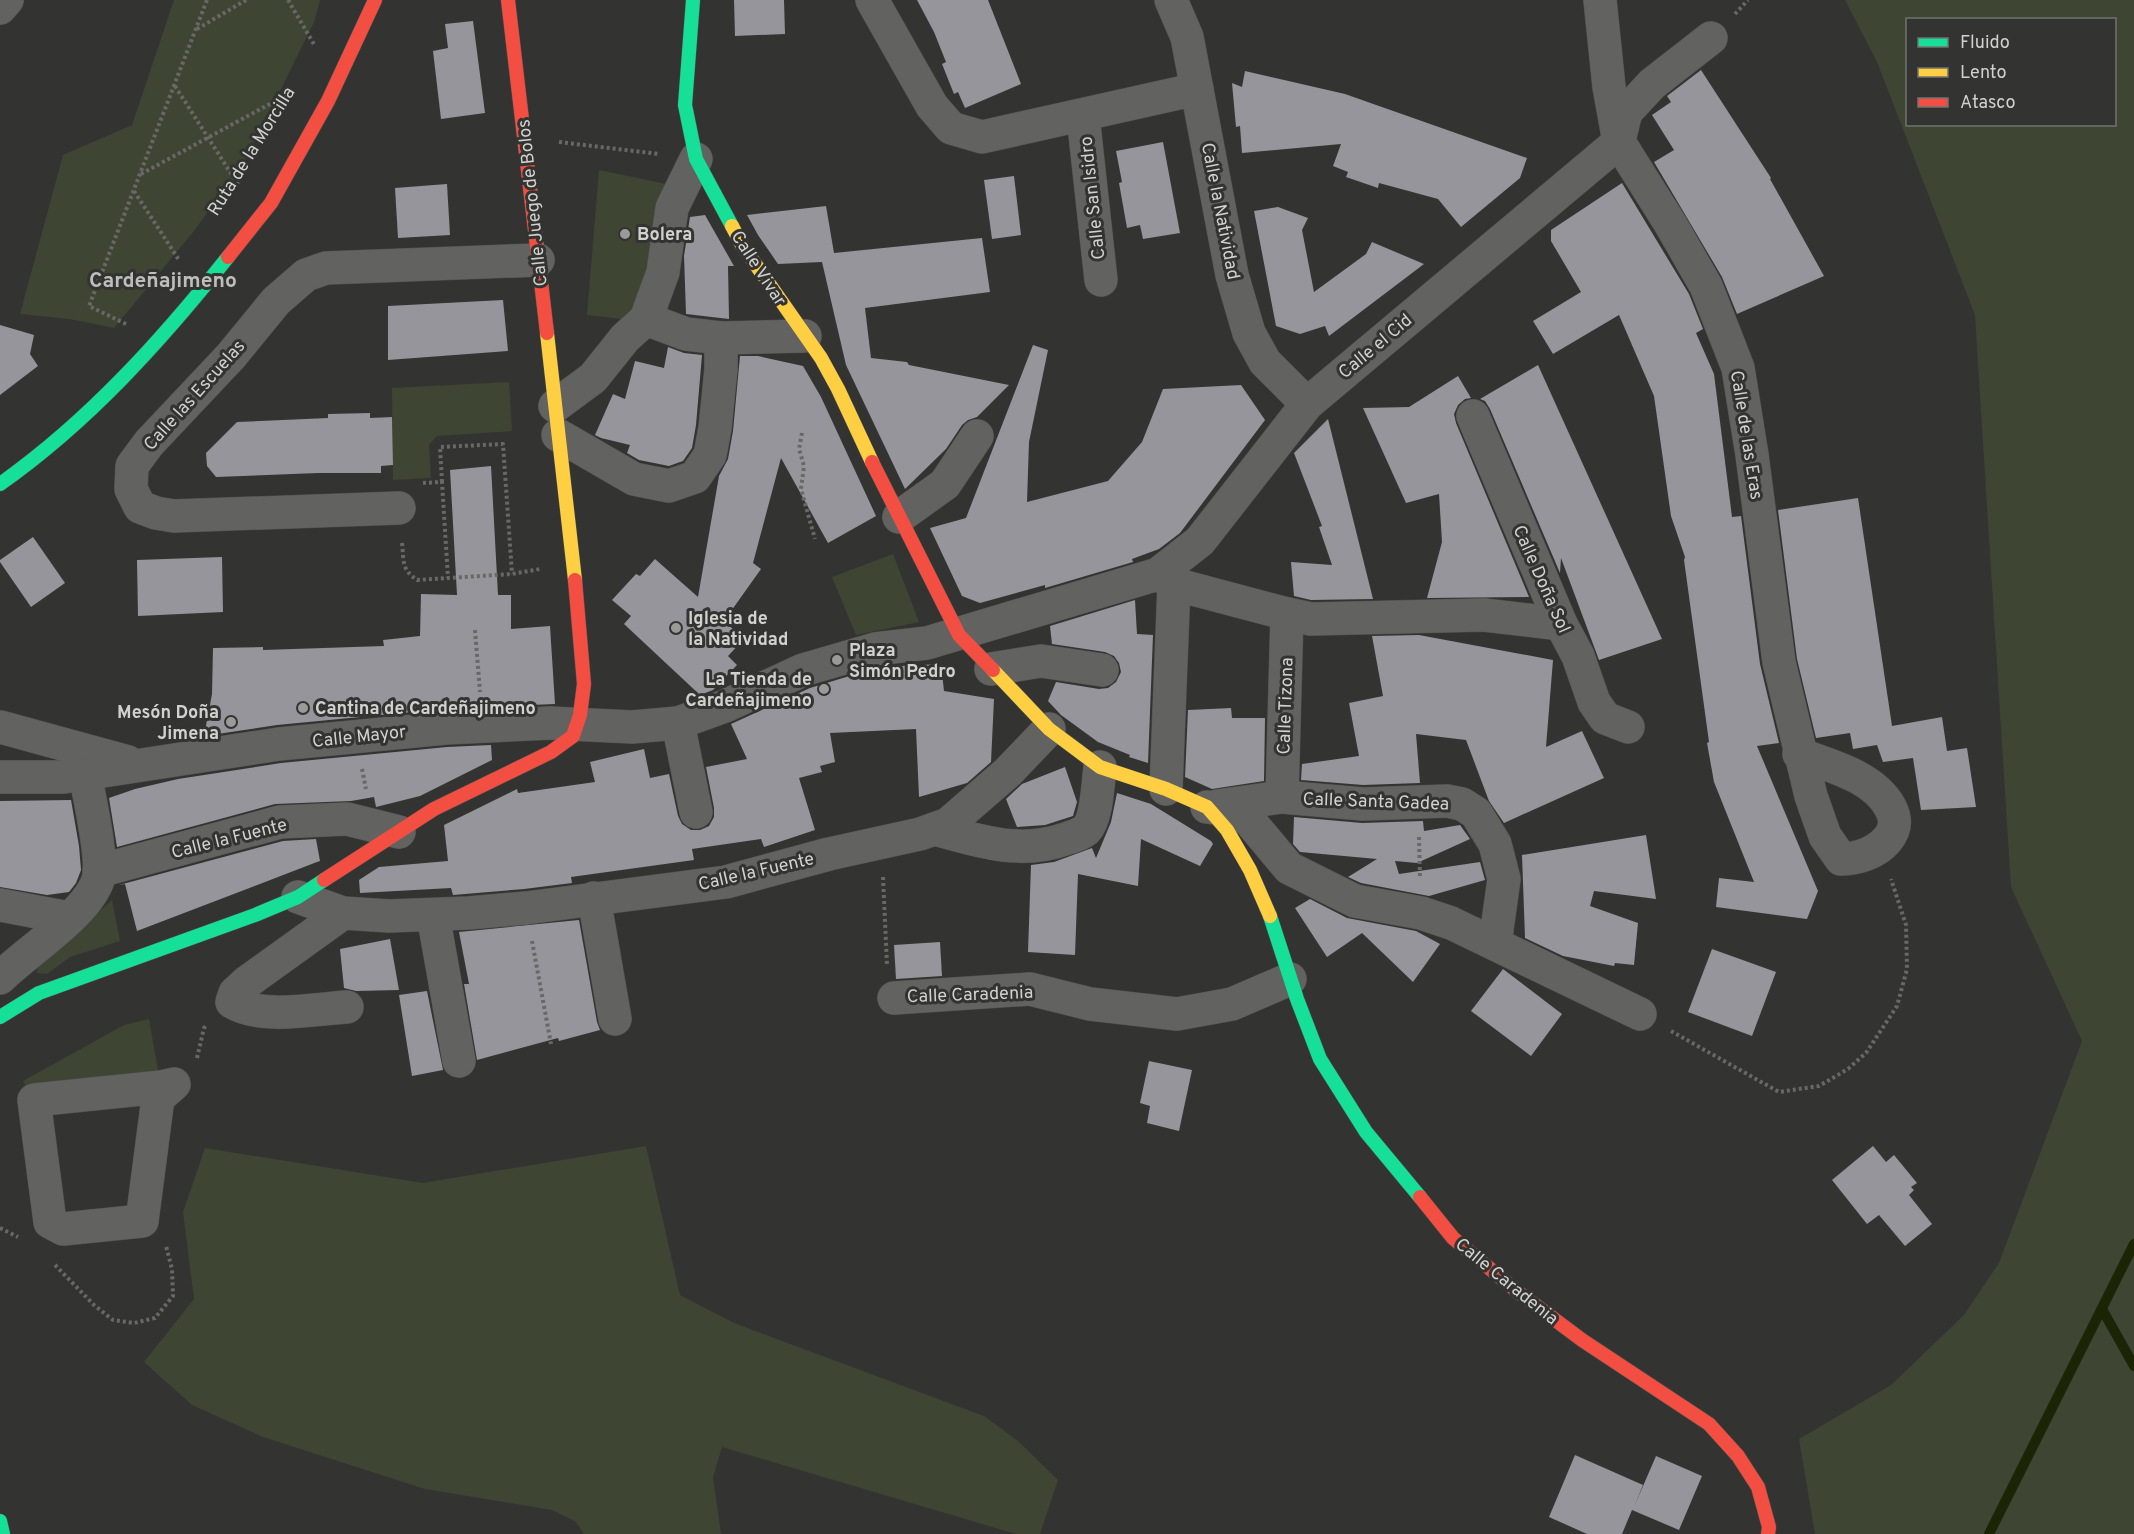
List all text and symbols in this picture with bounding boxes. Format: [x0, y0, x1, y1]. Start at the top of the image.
legend [1906, 18, 2116, 126]
text: Fluido [1960, 32, 2010, 55]
text: Lento [1960, 62, 2006, 85]
street label: Ruta de la Morcilla [203, 83, 301, 221]
text: Atasco [1960, 92, 2016, 115]
street label: Calle Juego de Bolos [513, 118, 554, 287]
street label: Calle San Isidro [1076, 135, 1111, 261]
street label: Calle la Natividad [1195, 141, 1244, 282]
place label: Bolera [637, 224, 692, 247]
marker: Bolera [618, 227, 632, 241]
street label: Calle Vivar [725, 227, 791, 311]
district label: Cardeñajimeno [89, 268, 237, 295]
street label: Calle el Cid [1334, 310, 1418, 385]
street label: Calle las Escuelas [139, 336, 251, 456]
street label: Calle de las Eras [1724, 369, 1767, 502]
street label: Calle Doña Sol [1507, 522, 1575, 637]
place label: Iglesia de la Natividad [688, 608, 788, 652]
marker: Iglesia de la Natividad [669, 621, 683, 635]
place label: Plaza Simón Pedro [849, 640, 956, 684]
marker: Plaza Simón Pedro [830, 653, 844, 667]
street label: Calle Tizona [1273, 657, 1300, 755]
place label: La Tienda de Cardeñajimeno [685, 669, 812, 713]
marker: La Tienda de Cardeñajimeno [817, 682, 831, 696]
place label: Cantina de Cardeñajimeno [315, 698, 536, 721]
marker: Cantina de Cardeñajimeno [296, 701, 310, 715]
place label: Mesón Doña Jimena [117, 702, 219, 746]
marker: Mesón Doña Jimena [224, 715, 238, 729]
street label: Calle Mayor [311, 721, 407, 754]
street label: Calle Santa Gadea [1302, 788, 1450, 817]
street label: Calle la Fuente [169, 814, 290, 865]
street label: Calle la Fuente [696, 848, 817, 897]
street label: Calle Caradenia [907, 982, 1034, 1009]
street label: Calle Caradenia [1450, 1233, 1562, 1331]

